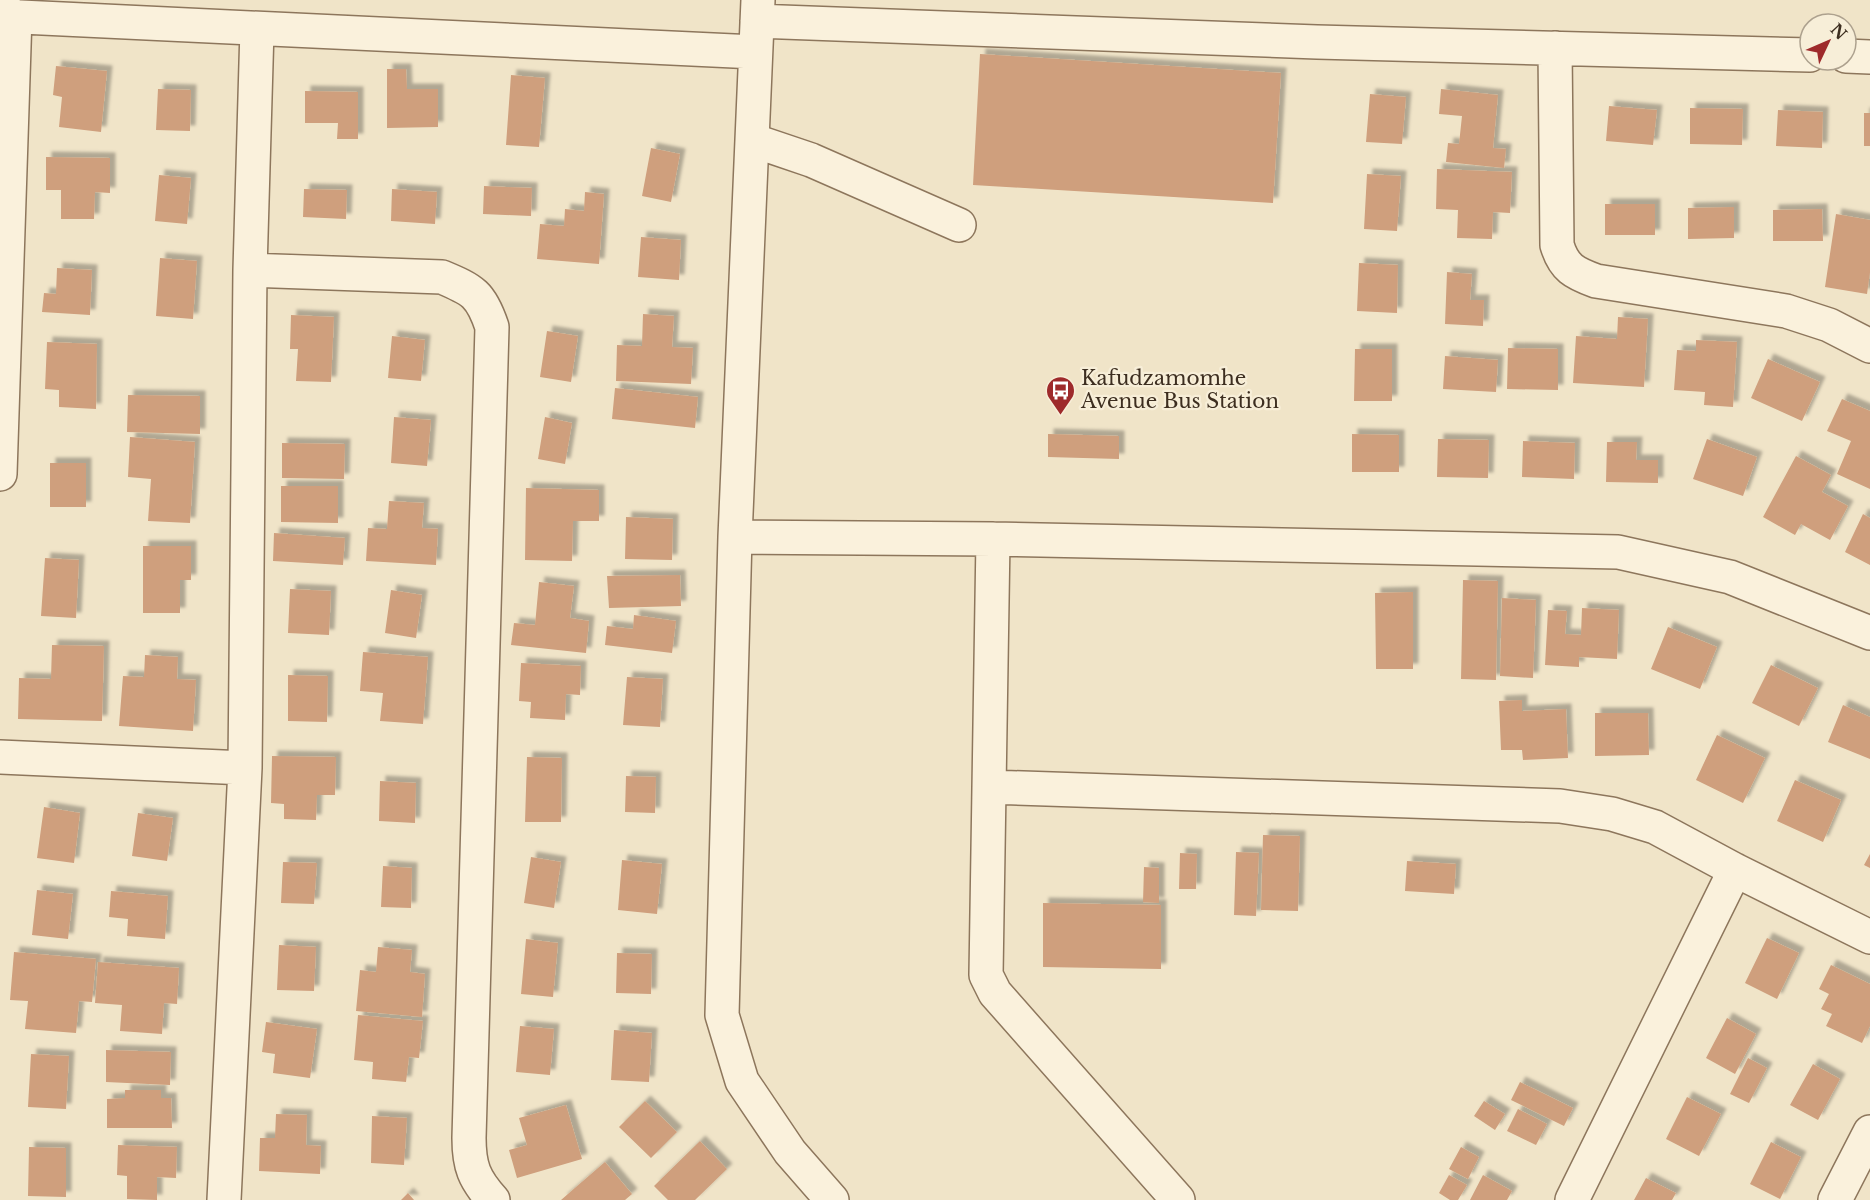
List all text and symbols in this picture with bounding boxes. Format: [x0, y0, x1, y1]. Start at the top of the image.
north arrow [1798, 12, 1858, 72]
text: N [1826, 19, 1851, 44]
place label: Kafudzamomhe Avenue Bus Station [1080, 366, 1279, 413]
bus stop icon: Kafudzamomhe Avenue Bus Station [1044, 374, 1076, 416]

